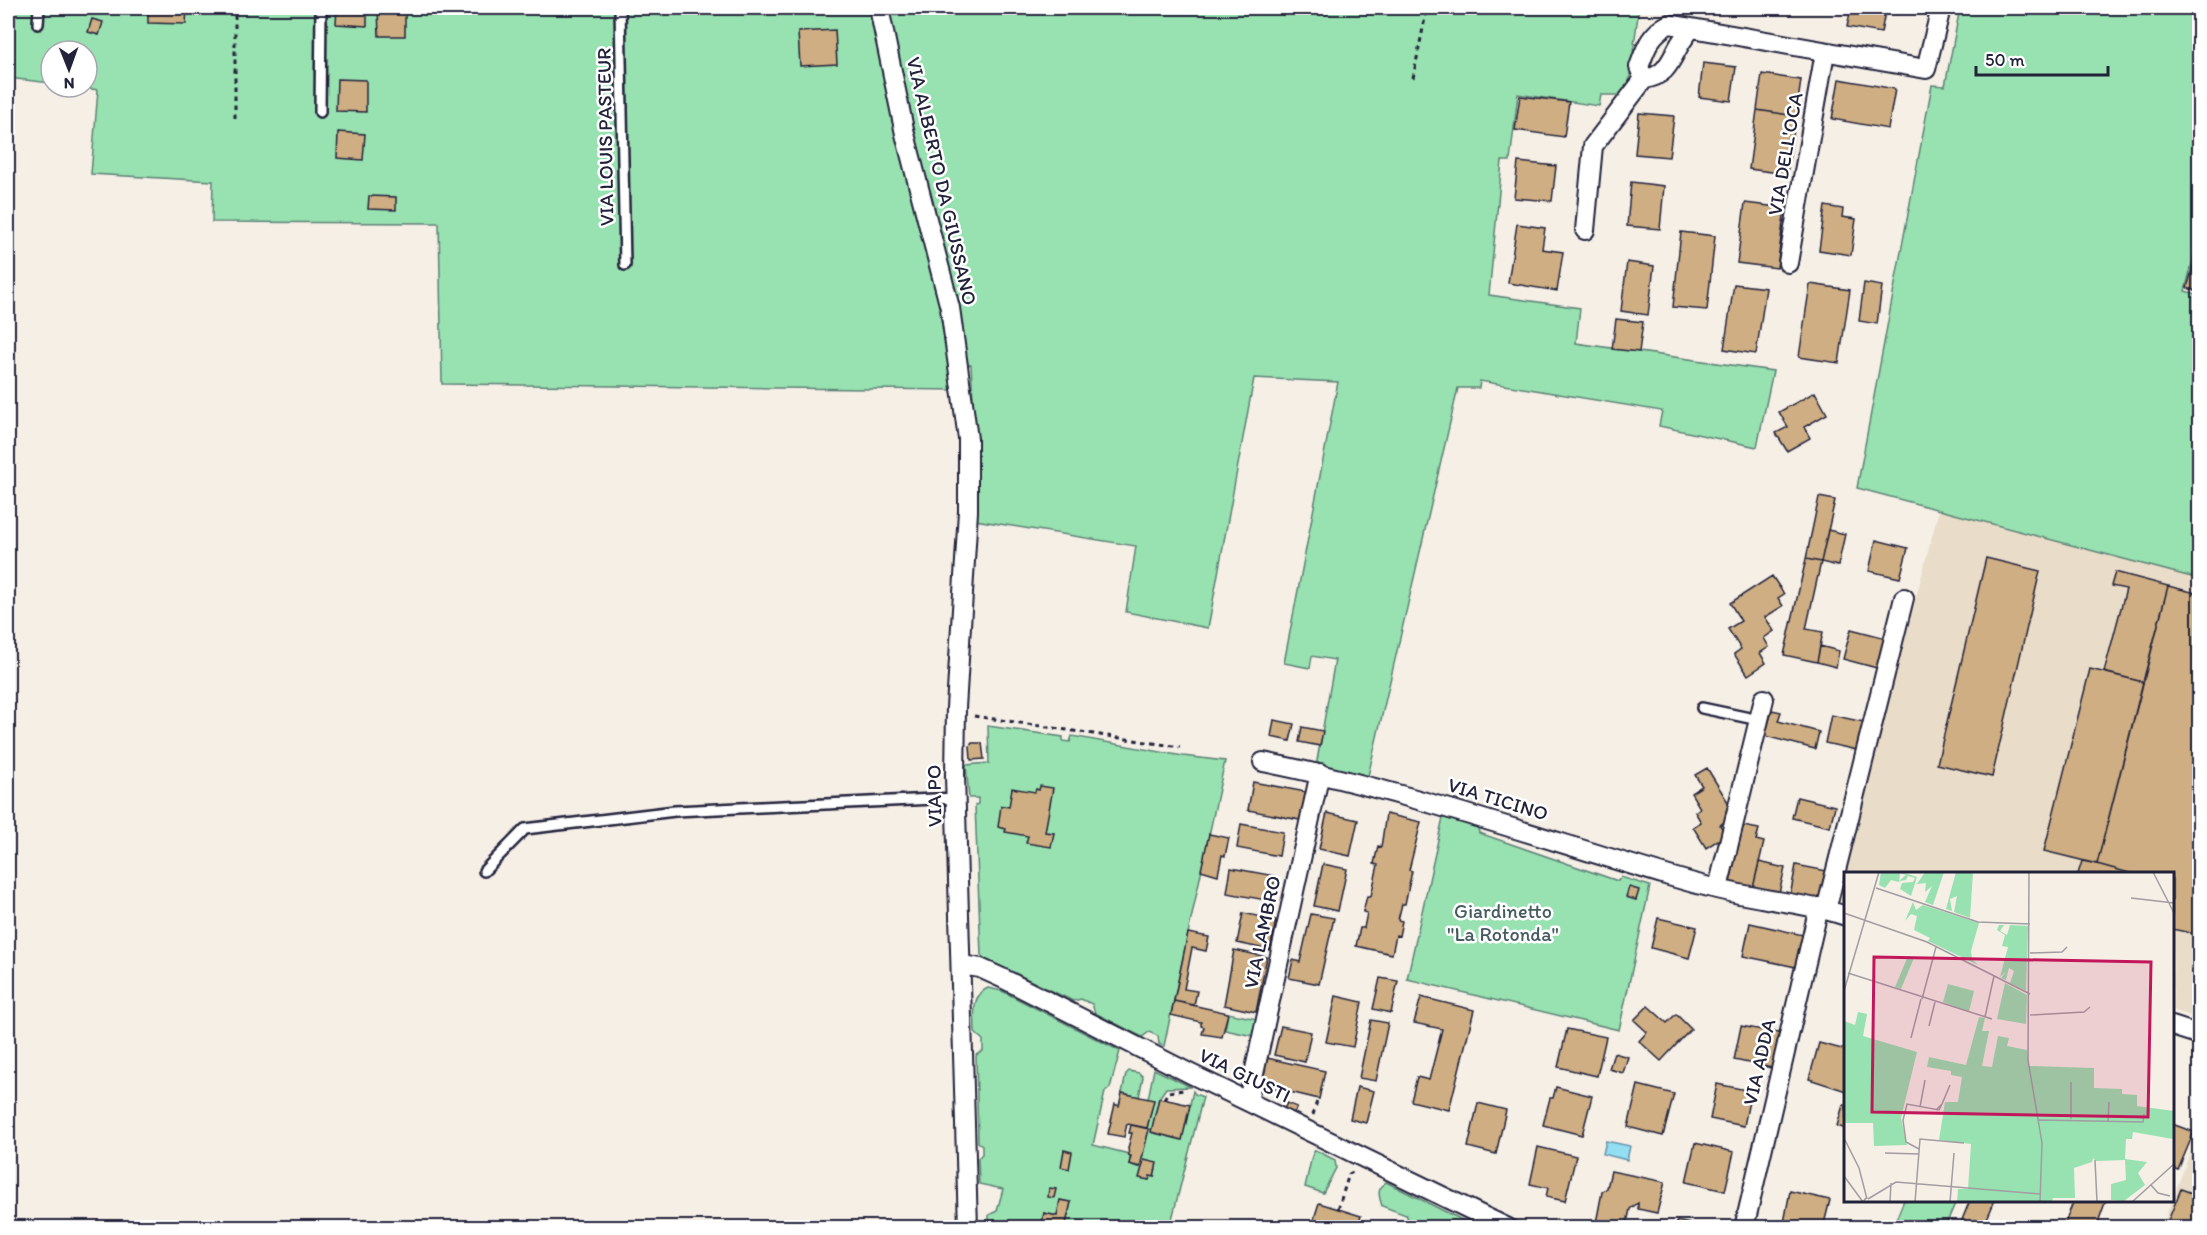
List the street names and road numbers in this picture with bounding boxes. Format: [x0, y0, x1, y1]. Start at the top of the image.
street label: VIA LOUIS PASTEUR [591, 48, 619, 226]
street label: VIA ALBERTO DA GIUSSANO [902, 54, 982, 308]
street label: VIA DELL'OCA [1762, 90, 1808, 217]
street label: VIA PO [921, 765, 947, 827]
street label: VIA TICINO [1445, 772, 1551, 826]
street label: VIA LAMBRO [1238, 873, 1286, 991]
street label: VIA ADDA [1737, 1016, 1781, 1108]
street label: VIA GIUSTI [1195, 1043, 1295, 1107]

